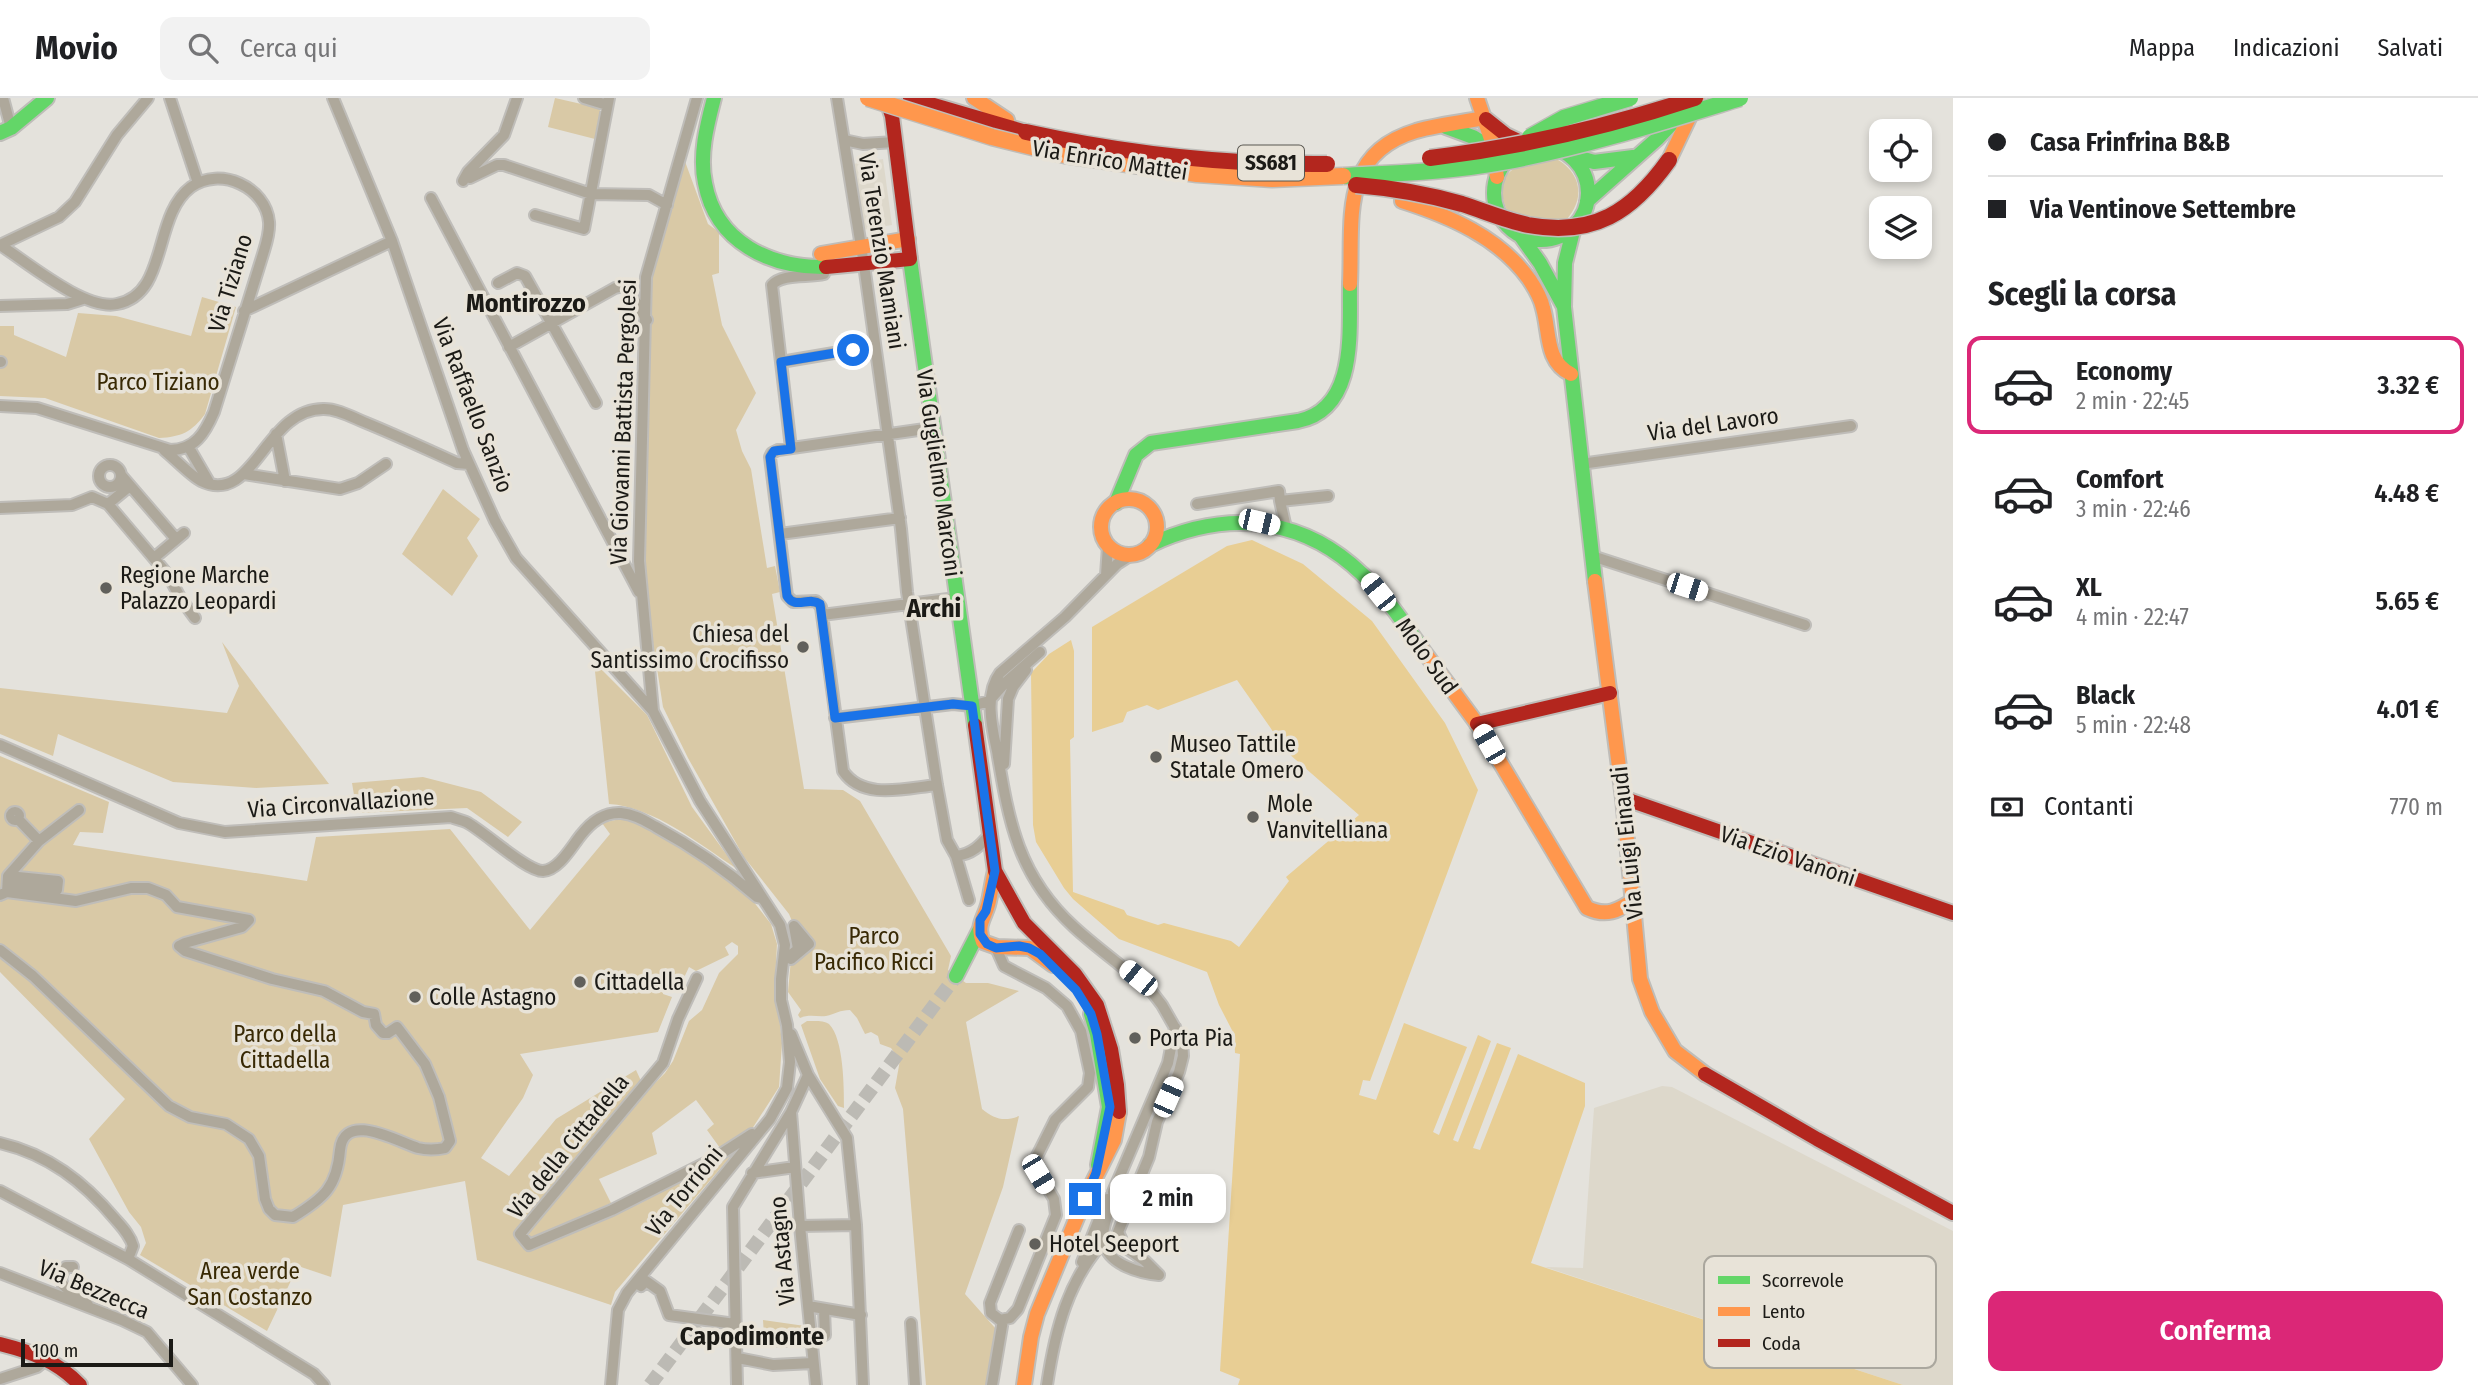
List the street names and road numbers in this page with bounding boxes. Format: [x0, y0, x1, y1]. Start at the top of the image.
street label: Via Enrico Mattei [1030, 134, 1190, 186]
road number: SS681 [1238, 146, 1304, 180]
street label: Via Terenzio Mamiani [853, 151, 911, 351]
street label: Via Tiziano [202, 231, 258, 335]
street label: Via Giovanni Battista Pergolesi [604, 278, 642, 566]
street label: Via Raffaello Sanzio [427, 313, 519, 497]
street label: Via Guglielmo Marconi [911, 368, 967, 578]
street label: Via del Lavoro [1646, 401, 1780, 447]
street label: Molo Sud [1390, 612, 1464, 700]
street label: Via Luigi Einaudi [1605, 765, 1649, 921]
street label: Via Circonvallazione [247, 783, 435, 823]
street label: Via Ezio Vanoni [1717, 820, 1859, 892]
street label: Via della Cittadella [501, 1068, 635, 1224]
street label: Via Torrioni [639, 1140, 729, 1242]
street label: Via Astagno [763, 1195, 801, 1307]
street label: Via Bezzecca [34, 1253, 154, 1325]

